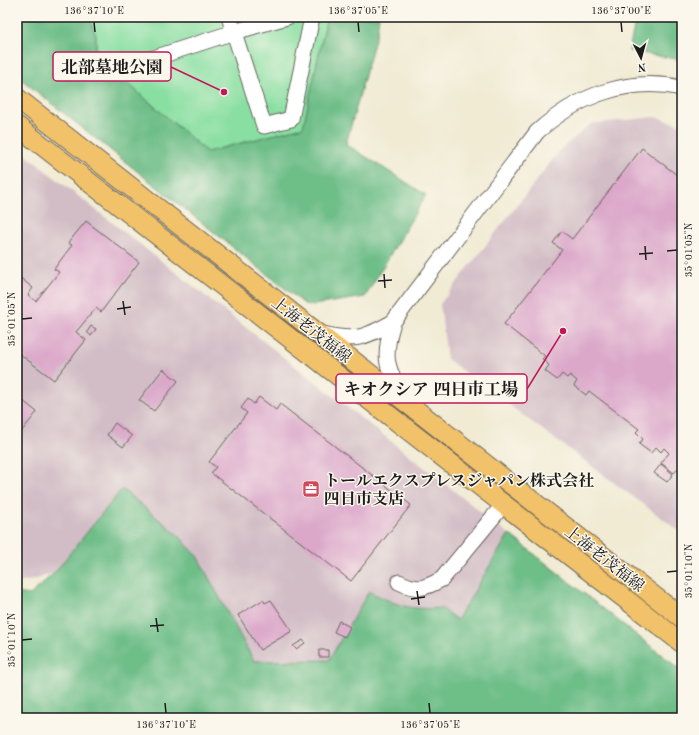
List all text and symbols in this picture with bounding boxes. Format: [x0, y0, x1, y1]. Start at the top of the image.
text: 136°37'10"E [64, 6, 124, 16]
text: 136°37'05"E [328, 6, 388, 16]
text: 136°37'00"E [591, 6, 651, 16]
north arrow [621, 38, 661, 78]
callout: 北部墓地公園 [53, 52, 171, 81]
text: 北部墓地公園 [61, 58, 163, 77]
text: N [637, 61, 647, 72]
text: 35°01'05"N [684, 222, 694, 277]
text: 35°01'05"N [7, 291, 17, 346]
street label: 上海老茂福線 [268, 293, 355, 366]
callout: キオクシア 四日市工場 [336, 374, 527, 403]
text: キオクシア 四日市工場 [344, 380, 518, 399]
place label: トールエクスプレスジャパン株式会社 四日市支店 [324, 472, 594, 508]
office icon: トールエクスプレスジャパン株式会社 四日市支店 [301, 479, 321, 499]
street label: 上海老茂福線 [561, 522, 648, 595]
text: 35°01'10"N [684, 543, 694, 598]
text: 35°01'10"N [7, 612, 17, 667]
text: 136°37'10"E [136, 720, 196, 730]
text: 136°37'05"E [400, 720, 460, 730]

